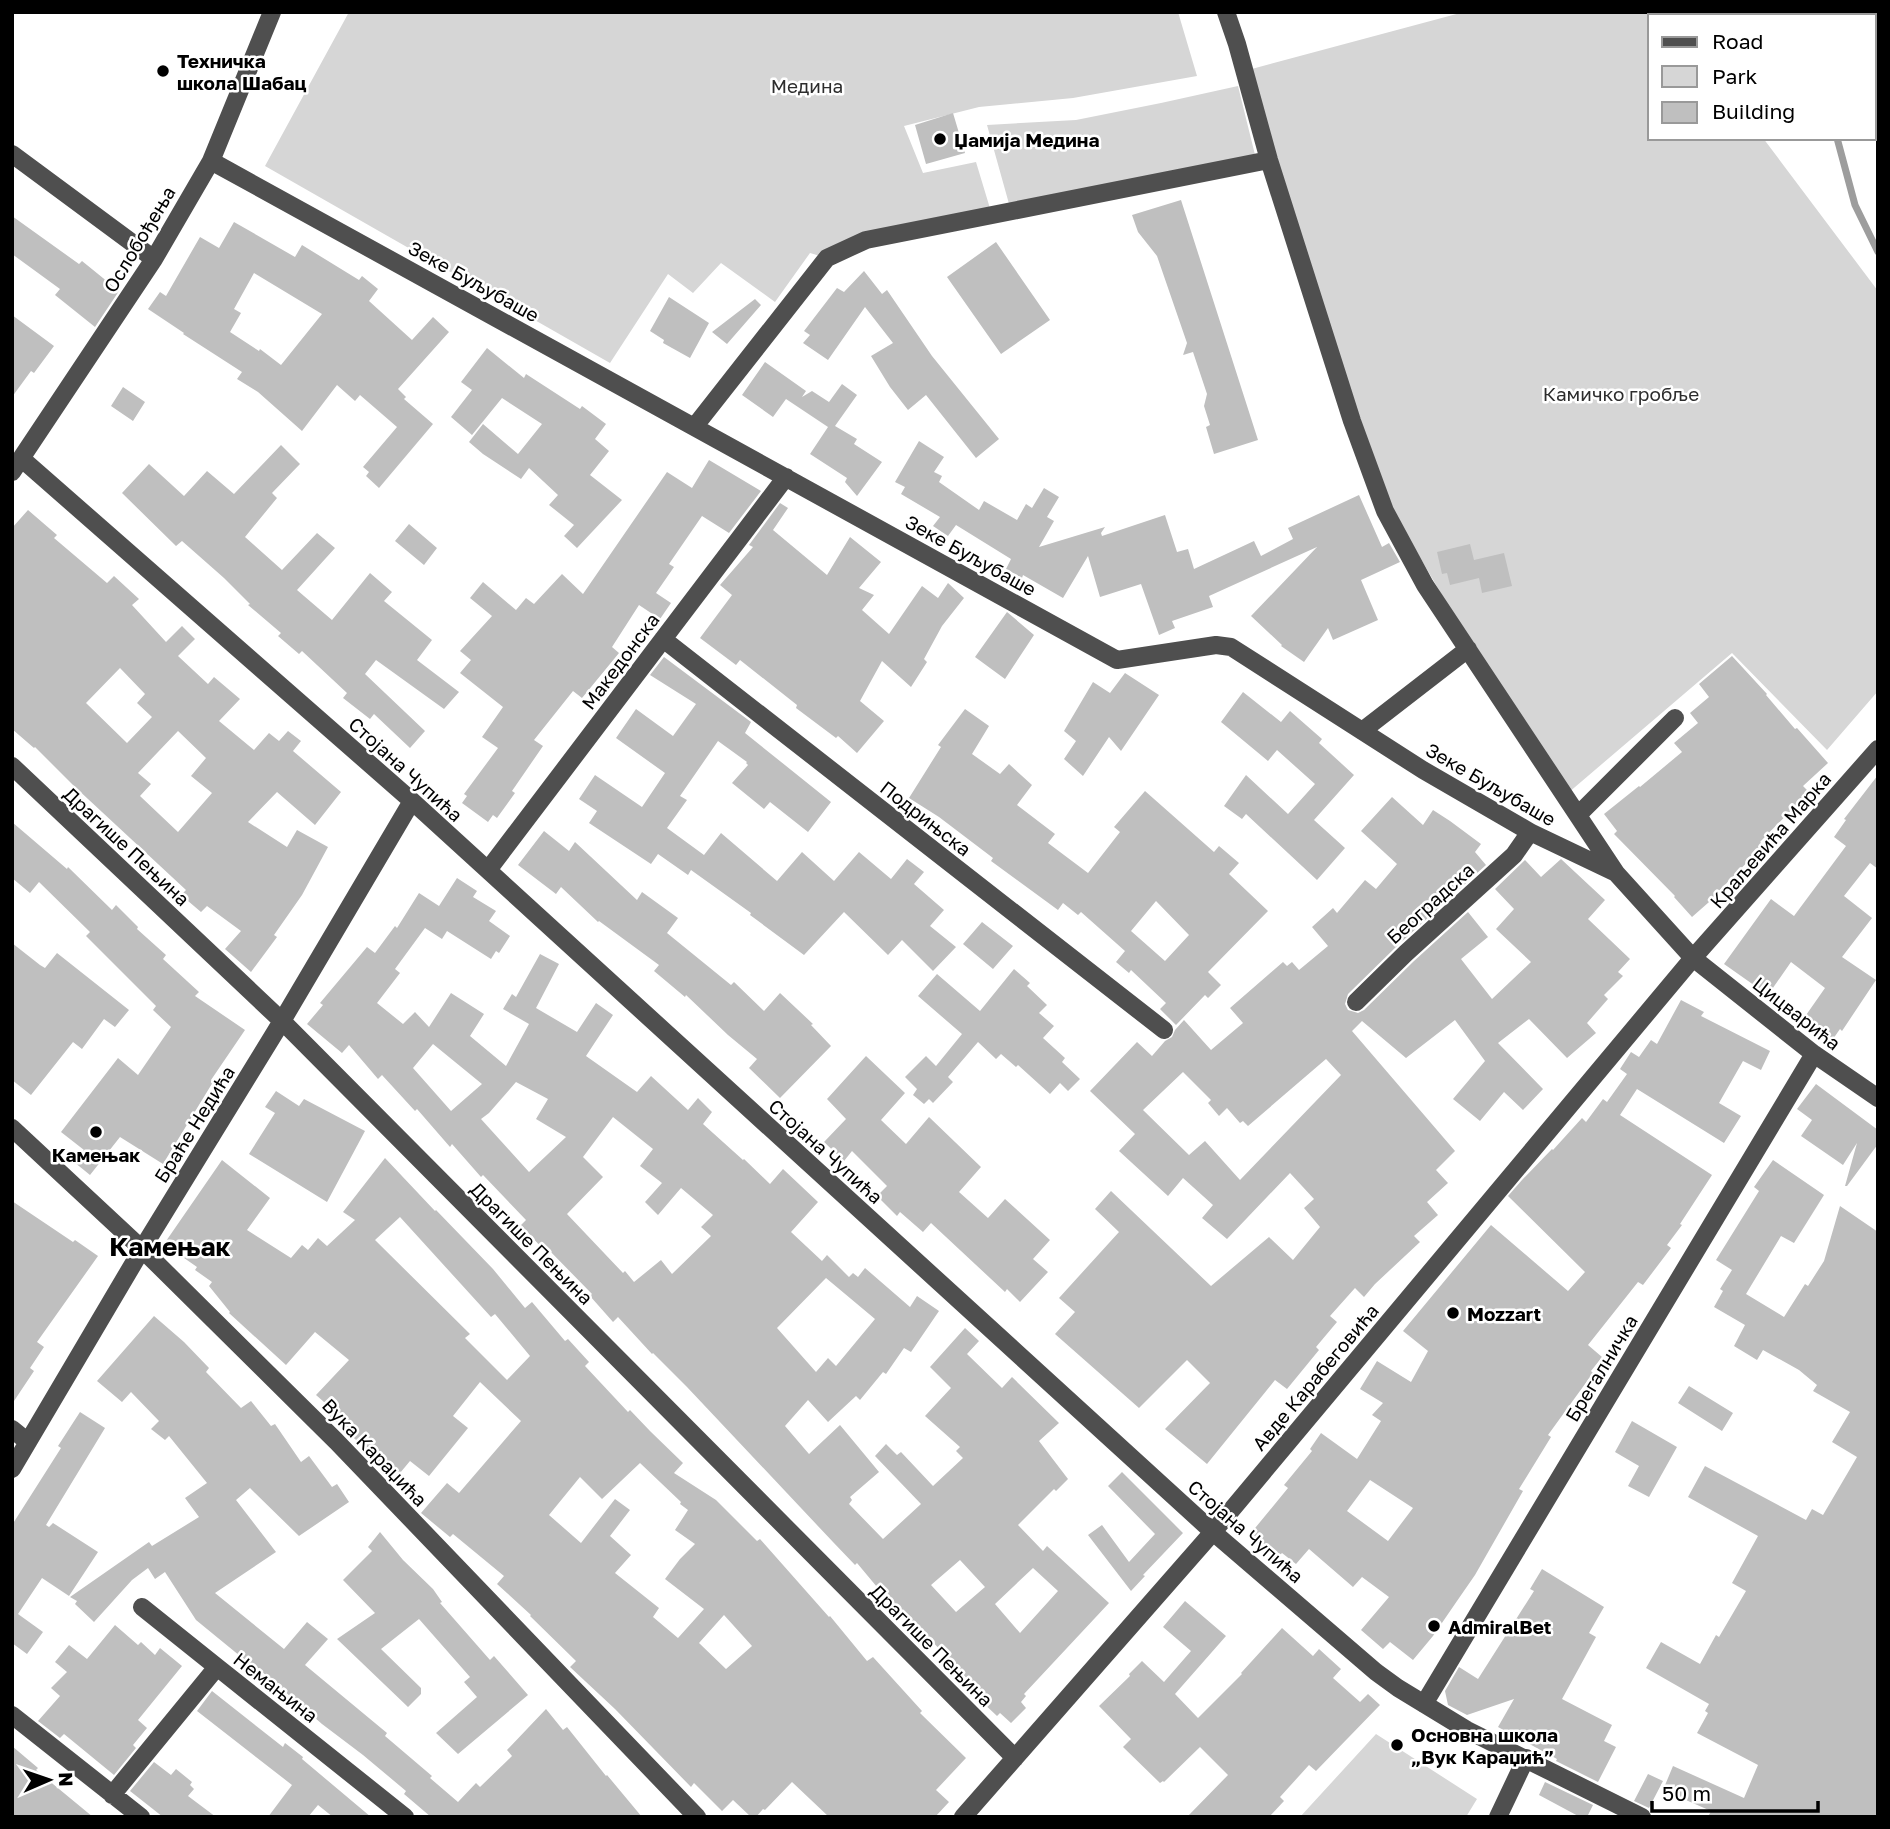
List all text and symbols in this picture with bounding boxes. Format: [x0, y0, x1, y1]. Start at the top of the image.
legend [1648, 14, 1876, 140]
text: Road [1712, 28, 1763, 54]
place label: Техничка школа Шабац [177, 49, 306, 94]
marker: Техничка школа Шабац [155, 63, 171, 79]
text: Park [1712, 63, 1758, 89]
park label: Медина [771, 74, 843, 97]
text: Building [1712, 98, 1795, 124]
place label: Џамија Медина [954, 128, 1099, 151]
marker: Џамија Медина [932, 131, 948, 147]
street label: Ослобођења [98, 182, 180, 296]
street label: Зеке Буљубаше [405, 236, 543, 326]
park label: Камичко гробље [1543, 382, 1699, 405]
street label: Зеке Буљубаше [902, 510, 1040, 600]
street label: Македонска [576, 608, 664, 714]
street label: Стојана Чупића [344, 712, 468, 826]
street label: Зеке Буљубаше [1422, 738, 1560, 830]
street label: Краљевића Марка [1705, 767, 1835, 913]
street label: Подрињска [876, 775, 976, 861]
street label: Драгише Пењина [59, 782, 195, 910]
street label: Београдска [1382, 858, 1478, 948]
street label: Цицварића [1748, 972, 1846, 1054]
street label: Браће Недића [149, 1061, 239, 1187]
street label: Стојана Чупића [764, 1094, 888, 1208]
marker: Камењак [88, 1124, 104, 1140]
place label: Камењак [52, 1143, 140, 1166]
street label: Драгише Пењина [466, 1177, 598, 1309]
district label: Камењак [109, 1231, 231, 1262]
street label: Авде Карабеговића [1247, 1299, 1383, 1455]
place label: Mozzart [1467, 1302, 1542, 1325]
marker: Mozzart [1445, 1305, 1461, 1321]
street label: Брегалничка [1560, 1310, 1642, 1426]
street label: Вука Караџића [318, 1393, 432, 1511]
street label: Стојана Чупића [1184, 1475, 1308, 1587]
street label: Драгише Пењина [866, 1579, 998, 1711]
place label: AdmiralBet [1448, 1615, 1552, 1638]
marker: AdmiralBet [1426, 1618, 1442, 1634]
street label: Немањина [229, 1647, 323, 1727]
place label: Основна школа „Вук Караџић” [1411, 1723, 1558, 1768]
marker: Основна школа „Вук Караџић” [1389, 1737, 1405, 1753]
north arrow [14, 1745, 84, 1815]
scale bar [1652, 1770, 1818, 1814]
text: N [55, 1772, 78, 1787]
text: 50 m [1662, 1780, 1711, 1806]

